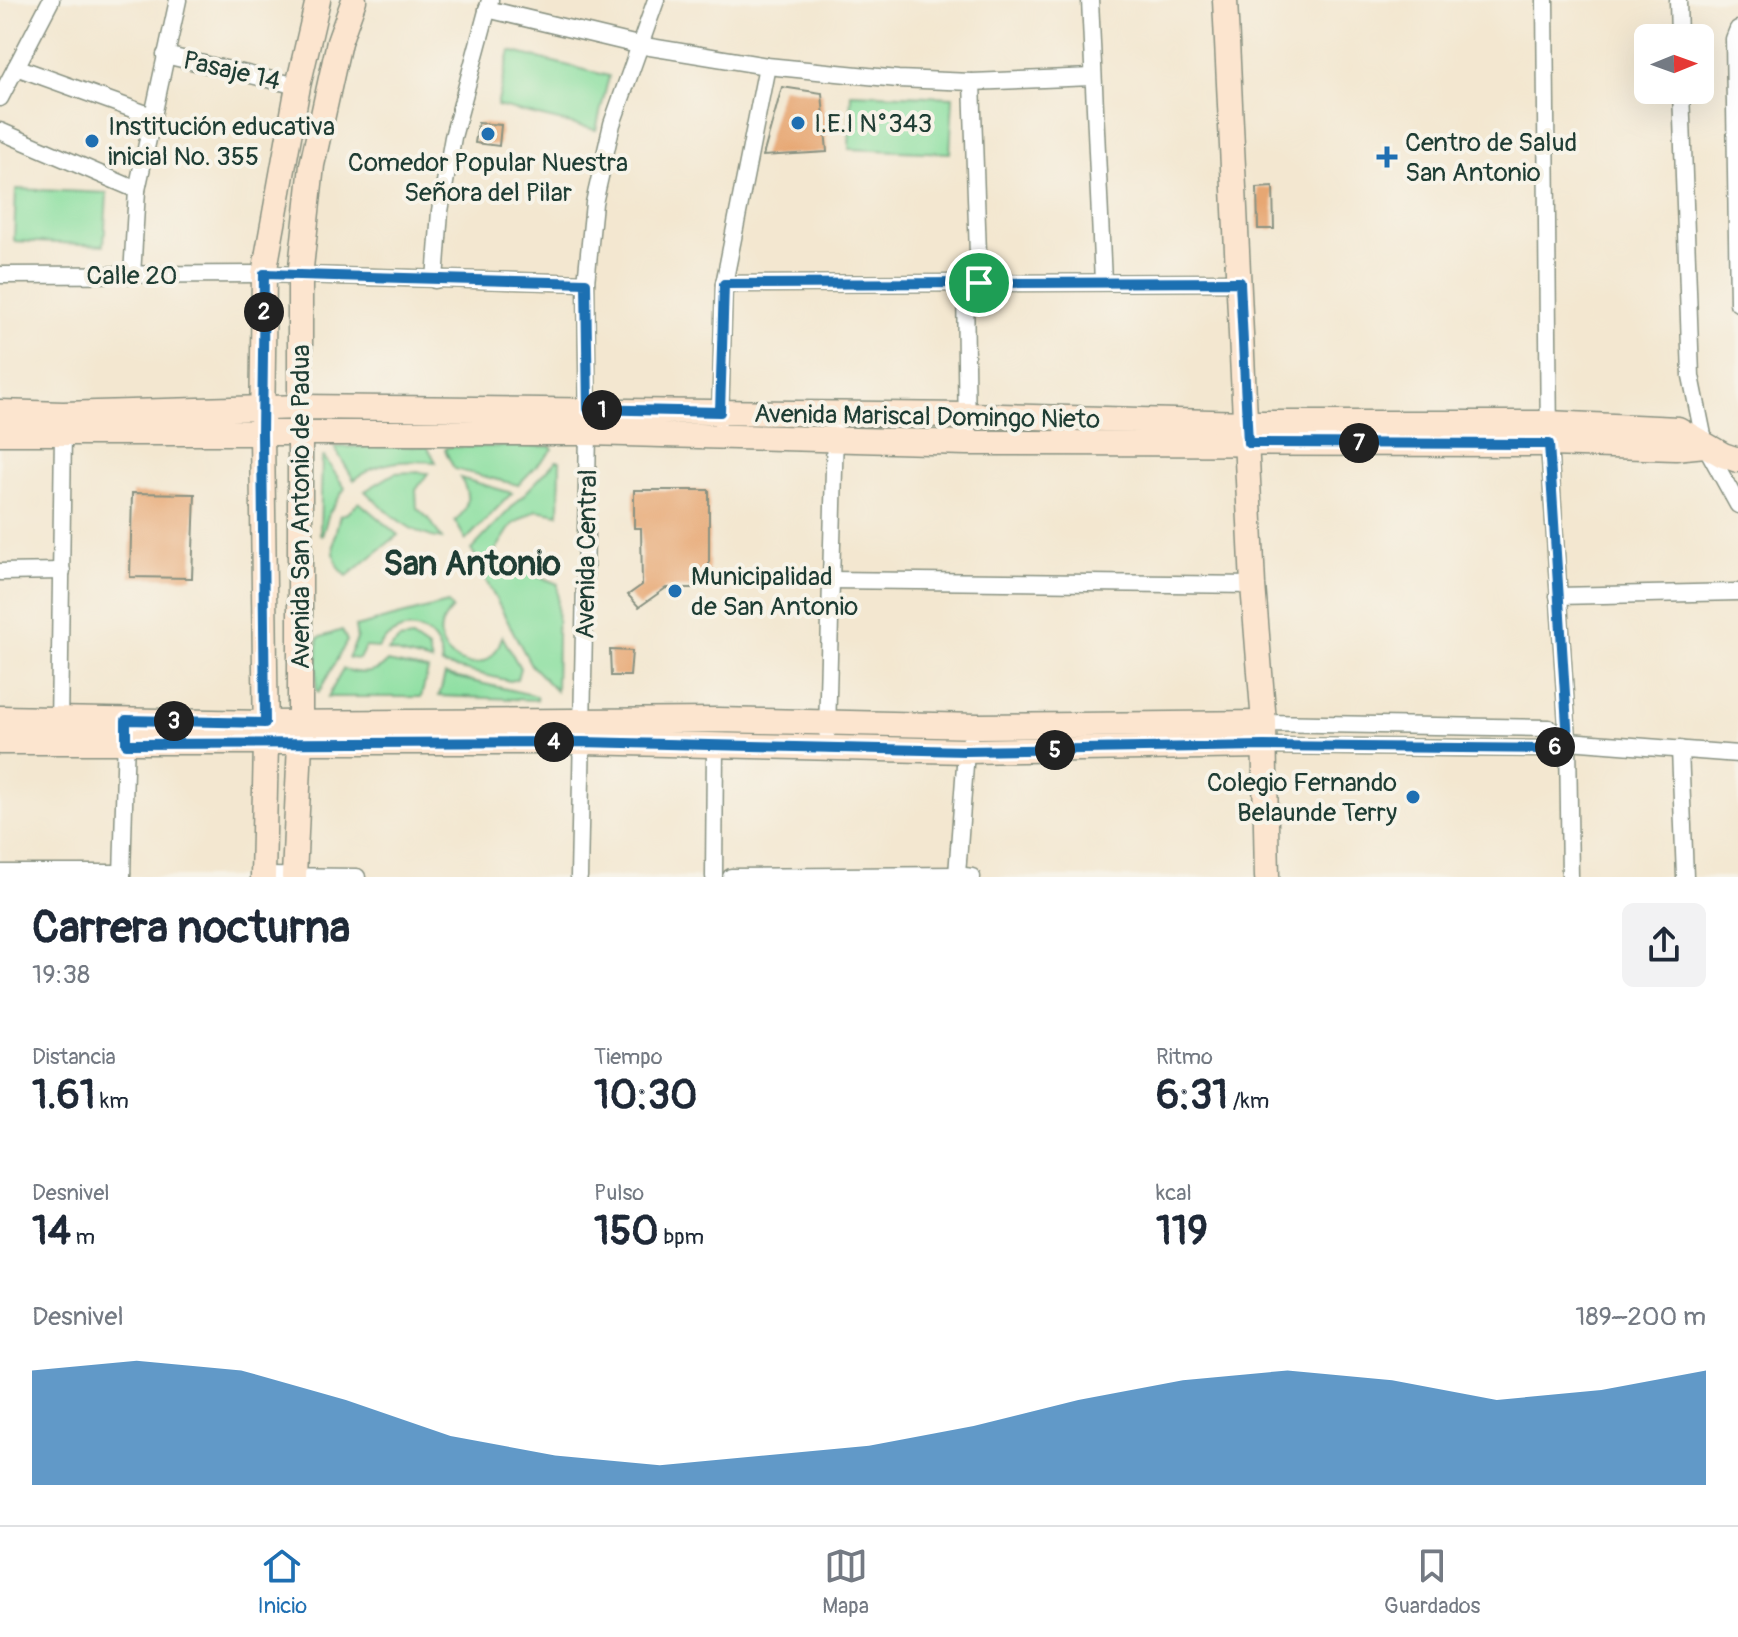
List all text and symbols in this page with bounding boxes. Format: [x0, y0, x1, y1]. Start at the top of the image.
north arrow [1634, 24, 1714, 104]
map controls [1634, 24, 1714, 104]
street label: Pasaje 14 [180, 44, 284, 98]
place label: I.E.I N°343 [814, 108, 932, 140]
place label: Institución educativa inicial No. 355 [108, 111, 335, 173]
marker: I.E.I N°343 [789, 114, 807, 132]
marker: Comedor Popular Nuestra Señora del Pilar [479, 125, 497, 143]
place label: Centro de Salud San Antonio [1405, 127, 1577, 189]
marker: Institución educativa inicial No. 355 [83, 132, 101, 150]
marker: Centro de Salud San Antonio [1376, 146, 1398, 168]
place label: Comedor Popular Nuestra Señora del Pilar [348, 147, 628, 209]
pin [945, 249, 1013, 317]
street label: Calle 20 [86, 260, 178, 292]
icon: arrive [957, 261, 1001, 305]
pin: 2 [244, 292, 284, 332]
text: 2 [258, 298, 270, 326]
street label: Avenida San Antonio de Padua [285, 344, 317, 670]
pin: 1 [582, 390, 622, 430]
text: 1 [598, 396, 606, 424]
street label: Avenida Mariscal Domingo Nieto [754, 398, 1100, 436]
pin: 7 [1339, 423, 1379, 463]
text: 7 [1353, 429, 1365, 457]
street label: Avenida Central [570, 469, 604, 639]
district label: San Antonio [383, 543, 561, 586]
place label: Municipalidad de San Antonio [691, 561, 858, 623]
marker: Municipalidad de San Antonio [666, 582, 684, 600]
pin: 3 [154, 701, 194, 741]
text: 3 [168, 707, 180, 735]
pin: 4 [534, 722, 574, 762]
pin: 6 [1535, 727, 1575, 767]
text: 4 [548, 728, 560, 756]
pin: 5 [1035, 730, 1075, 770]
text: 6 [1549, 733, 1561, 761]
text: 5 [1049, 736, 1061, 764]
place label: Colegio Fernando Belaunde Terry [1207, 767, 1397, 829]
marker: Colegio Fernando Belaunde Terry [1404, 788, 1422, 806]
text: Carrera nocturna [32, 901, 350, 956]
button: share [1622, 903, 1706, 987]
text: 19:38 [32, 959, 90, 991]
text: Distancia [32, 1043, 116, 1071]
text: Tiempo [594, 1043, 663, 1071]
text: Ritmo [1156, 1043, 1213, 1071]
text: 1.61 [32, 1071, 95, 1120]
text: 10:30 [594, 1071, 697, 1120]
text: 6:31 [1156, 1071, 1228, 1120]
text: km [95, 1087, 129, 1115]
text: /km [1228, 1087, 1269, 1115]
text: Desnivel [32, 1179, 109, 1207]
text: Pulso [594, 1179, 644, 1207]
text: kcal [1156, 1179, 1192, 1207]
text: 14 [32, 1207, 71, 1256]
text: 150 [594, 1207, 659, 1256]
text: 119 [1156, 1207, 1208, 1256]
text: m [71, 1223, 95, 1251]
text: bpm [659, 1223, 704, 1251]
text: Desnivel [32, 1301, 124, 1333]
text: 189–200 m [1575, 1301, 1706, 1333]
tab: Inicio [258, 1544, 307, 1620]
tab: Mapa [822, 1544, 869, 1620]
tab: Guardados [1384, 1544, 1480, 1620]

